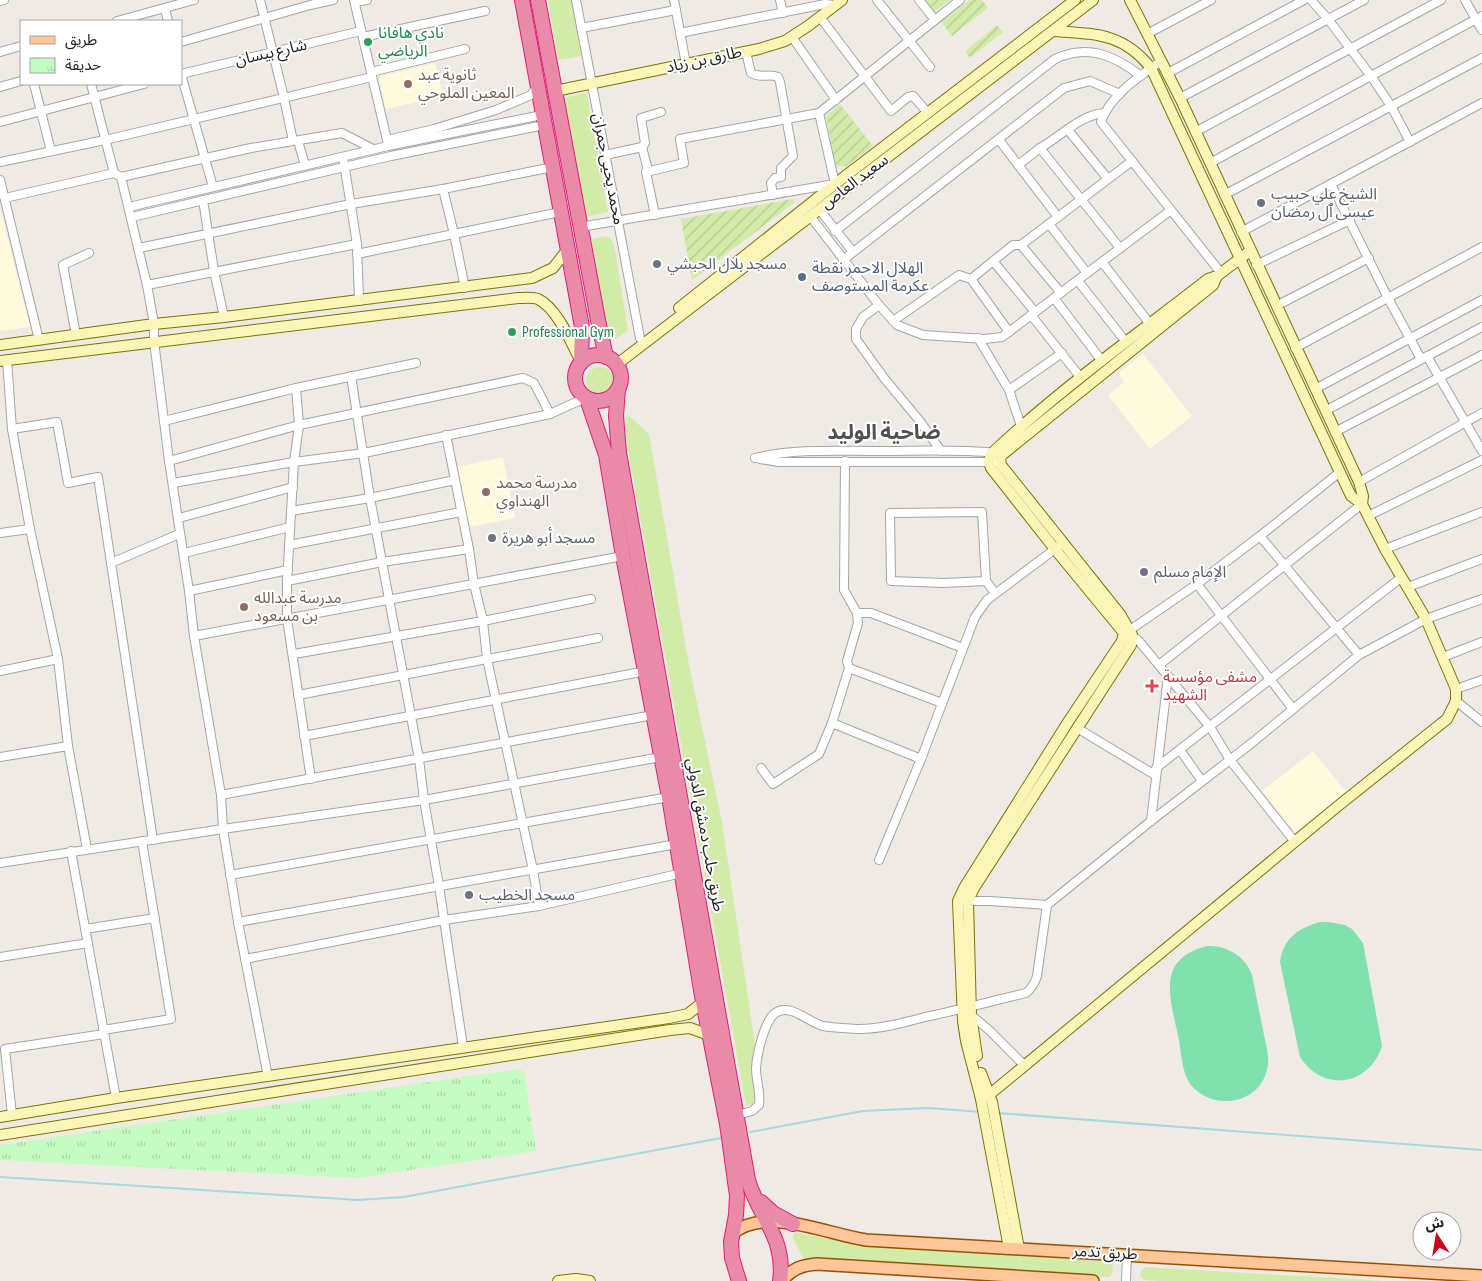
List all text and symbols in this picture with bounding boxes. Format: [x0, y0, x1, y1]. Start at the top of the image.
legend [20, 20, 182, 85]
place label: نادي هافانا الرياضي [378, 24, 444, 62]
text: طريق [65, 31, 97, 50]
street label: شارع بيسان [233, 36, 309, 72]
marker: نادي هافانا الرياضي [362, 36, 374, 48]
street label: طارق بن زياد [664, 43, 744, 77]
text: حديقة [65, 56, 101, 75]
place label: ثانوية عبد المعين الملوحي [418, 66, 515, 104]
marker: ثانوية عبد المعين الملوحي [402, 78, 414, 90]
street label: محمد يحيى جمران [588, 111, 628, 227]
street label: سعيد العاص [817, 150, 893, 214]
place label: الشيخ علي حبيب عيسى ٱل رمضان [1271, 185, 1377, 222]
marker: الشيخ علي حبيب عيسى ٱل رمضان [1255, 197, 1267, 209]
place label: مسجد بلال الحبشي [667, 255, 787, 275]
marker: مسجد بلال الحبشي [651, 258, 663, 270]
place label: الهلال الاحمر نقطة عكرمة المستوصف [812, 259, 929, 296]
marker: الهلال الاحمر نقطة عكرمة المستوصف [796, 271, 808, 283]
place label: Professional Gym [522, 323, 614, 342]
marker: Professional Gym [506, 326, 518, 338]
district label: ضاحية الوليد [827, 420, 941, 445]
place label: مدرسة محمد الهنداوي [496, 474, 578, 512]
marker: مدرسة محمد الهنداوي [480, 486, 492, 498]
place label: مسجد أبو هريرة [502, 527, 595, 548]
marker: مسجد أبو هريرة [486, 532, 498, 544]
place label: الإمام مسلم [1154, 563, 1226, 584]
marker: الإمام مسلم [1138, 566, 1150, 578]
place label: مدرسة عبدالله بن مسعود [254, 589, 342, 626]
marker: مدرسة عبدالله بن مسعود [238, 601, 250, 613]
place label: مشفى مؤسسة الشهيد [1163, 668, 1257, 705]
marker: مشفى مؤسسة الشهيد [1145, 679, 1159, 693]
street label: طريق حلب دمشق الدولي [680, 757, 728, 914]
place label: مسجد الخطيب [479, 886, 575, 905]
marker: مسجد الخطيب [463, 889, 475, 901]
north arrow [1412, 1211, 1462, 1261]
text: ش [1423, 1213, 1446, 1234]
street label: طريق تدمر [1071, 1242, 1138, 1264]

